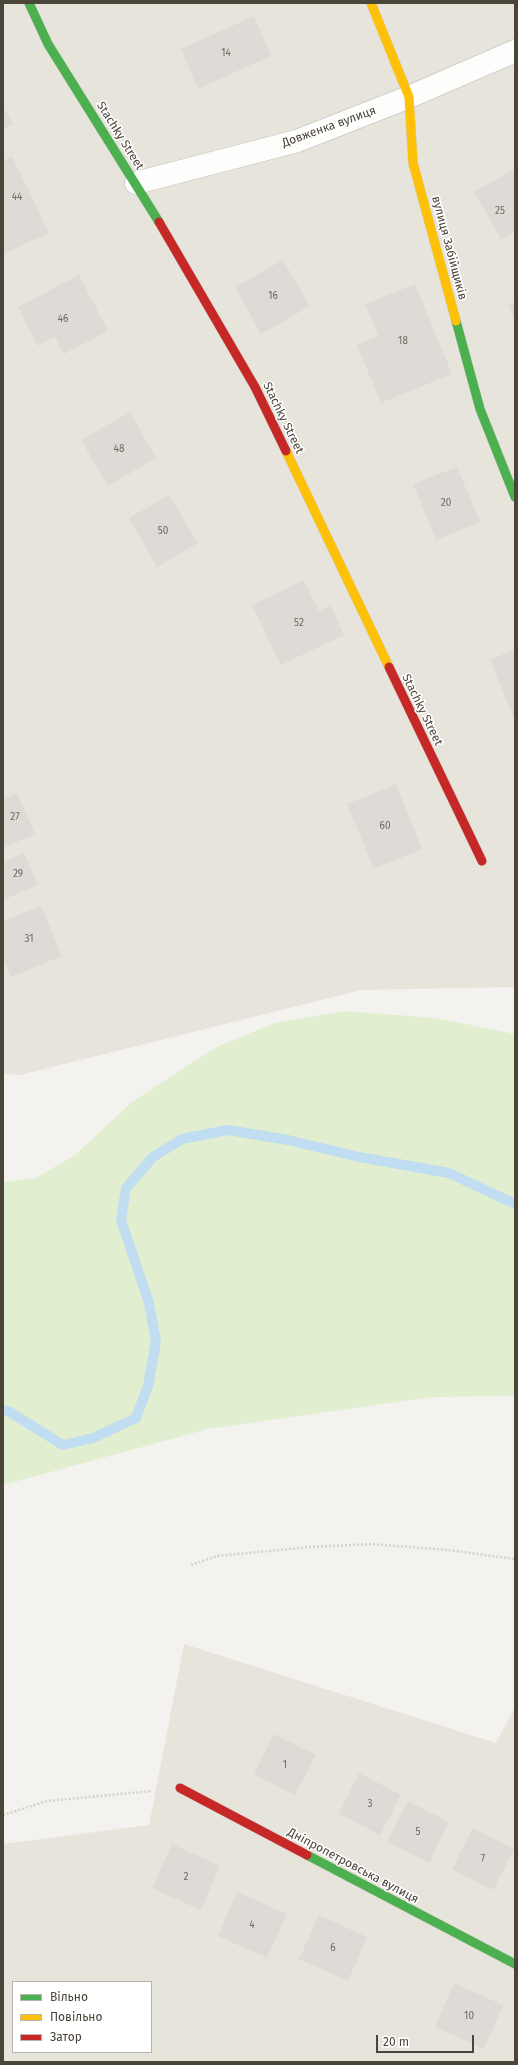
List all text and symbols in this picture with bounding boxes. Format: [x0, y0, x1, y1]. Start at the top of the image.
house number: 14 [221, 47, 231, 59]
street label: Stachky Street [93, 99, 147, 173]
street label: Довженка вулиця [280, 103, 378, 151]
house number: 44 [12, 191, 22, 203]
street label: вулиця Забійщиків [428, 195, 470, 301]
house number: 25 [495, 205, 505, 217]
house number: 16 [268, 290, 278, 302]
house number: 46 [58, 313, 68, 325]
house number: 18 [398, 335, 408, 347]
street label: Stachky Street [259, 380, 307, 456]
house number: 48 [114, 443, 124, 455]
house number: 20 [441, 497, 451, 509]
house number: 50 [158, 525, 168, 537]
house number: 52 [294, 617, 304, 629]
street label: Stachky Street [398, 672, 446, 748]
house number: 27 [10, 811, 20, 823]
house number: 60 [380, 820, 390, 832]
house number: 29 [13, 868, 23, 880]
house number: 31 [24, 933, 34, 945]
house number: 1 [283, 1759, 287, 1771]
house number: 3 [368, 1798, 372, 1810]
street label: Дніпропетровська вулиця [285, 1825, 421, 1907]
house number: 5 [415, 1826, 421, 1838]
house number: 7 [481, 1853, 485, 1865]
house number: 2 [184, 1871, 188, 1883]
house number: 4 [249, 1919, 255, 1931]
house number: 6 [330, 1942, 336, 1954]
legend [12, 1981, 152, 2053]
text: Вільно [50, 1990, 88, 2004]
text: Повільно [50, 2010, 103, 2024]
house number: 10 [464, 2010, 474, 2022]
scale bar [378, 2027, 476, 2053]
text: Затор [50, 2030, 82, 2044]
text: 20 m [383, 2035, 409, 2049]

